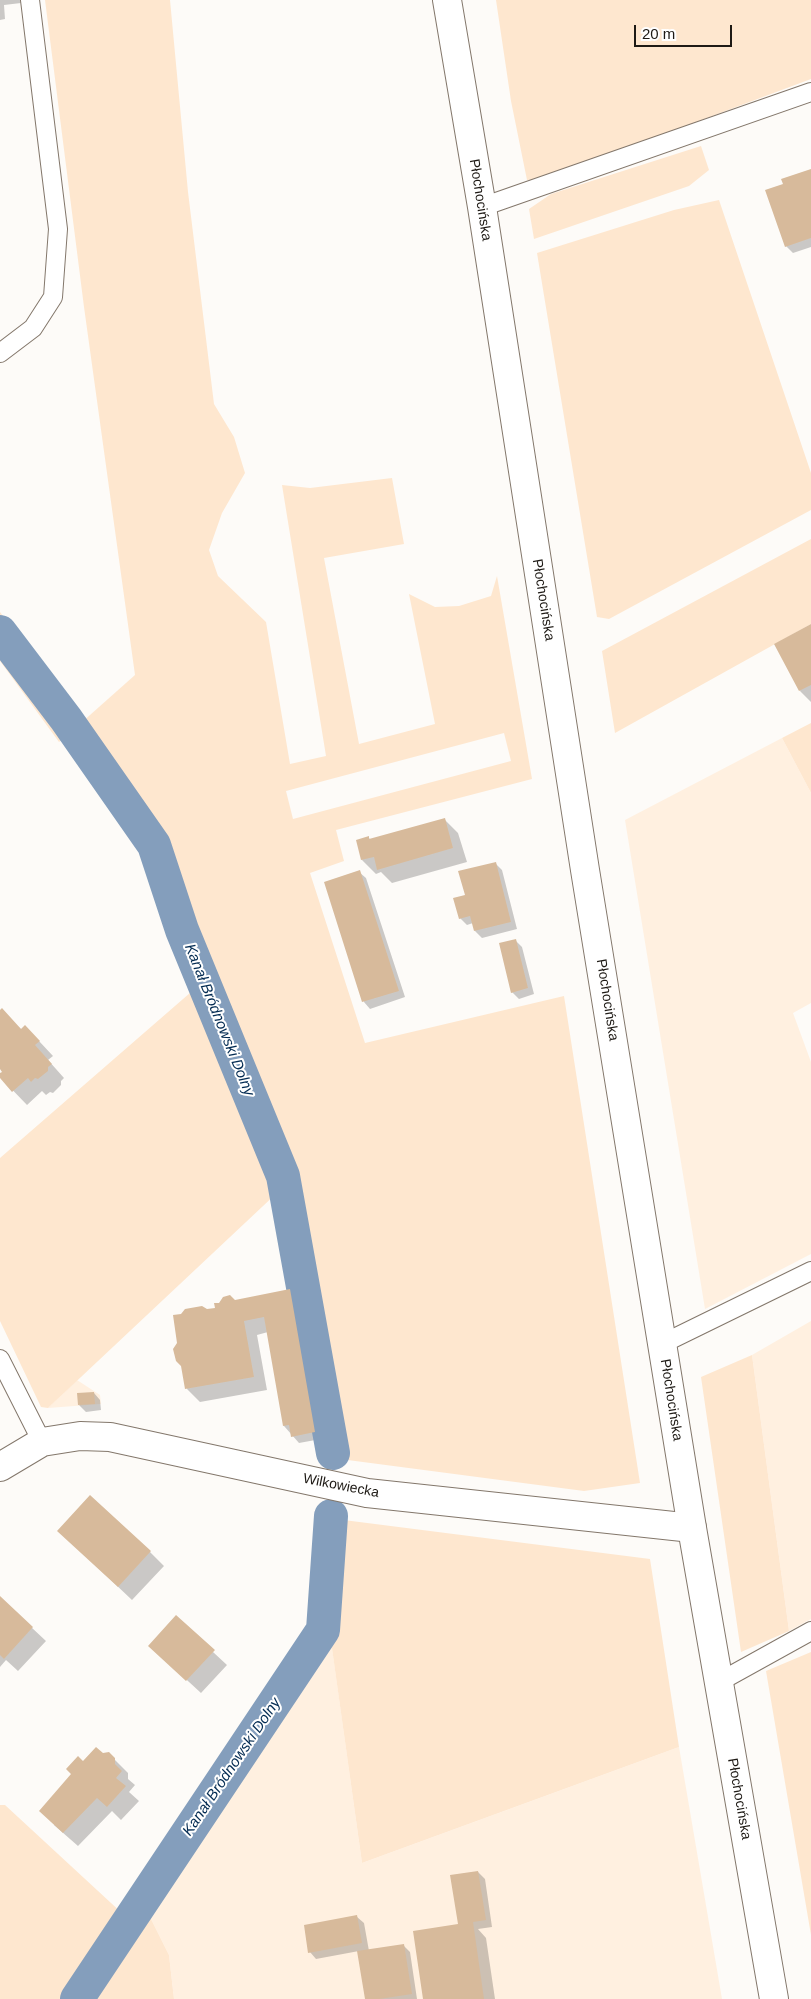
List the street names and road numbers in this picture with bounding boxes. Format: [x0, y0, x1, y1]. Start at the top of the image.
street label: Płochocińska [465, 158, 495, 242]
street label: Płochocińska [528, 558, 558, 642]
street label: Płochocińska [592, 958, 622, 1042]
street label: Płochocińska [656, 1358, 686, 1442]
street label: Wilkowiecka [302, 1470, 380, 1502]
street label: Płochocińska [724, 1757, 754, 1841]

